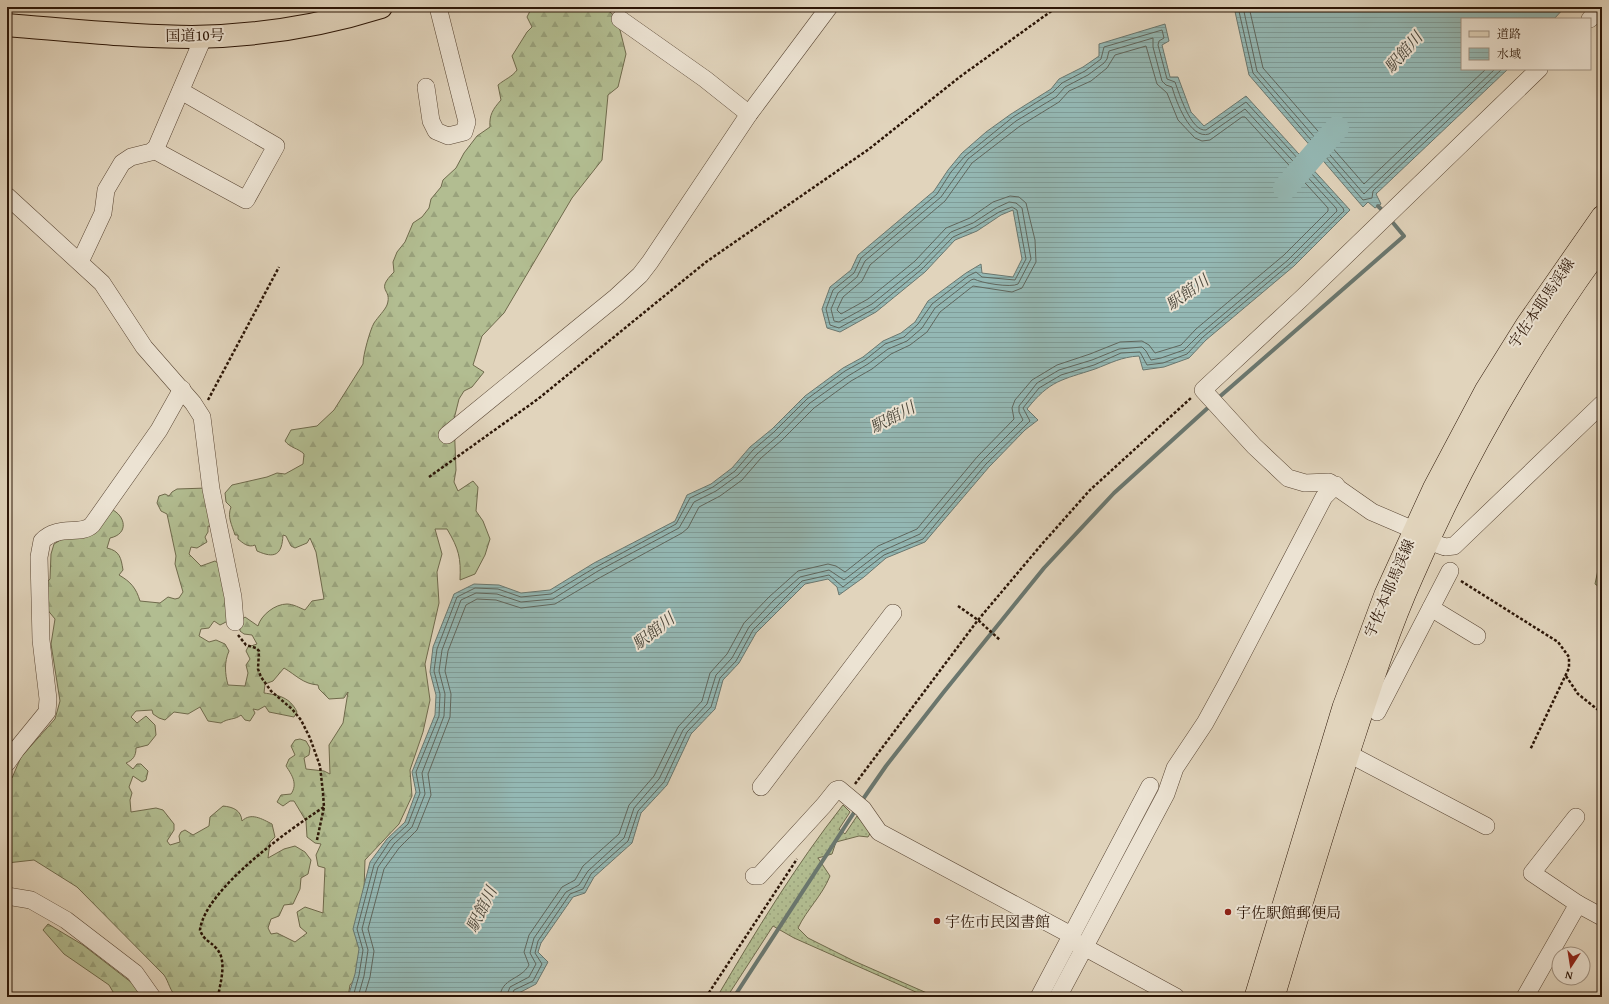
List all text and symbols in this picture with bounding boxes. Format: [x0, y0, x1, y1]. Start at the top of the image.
legend [1461, 18, 1591, 70]
street label: 国道10号 [165, 24, 225, 46]
water label: 駅館川 [1378, 25, 1429, 78]
text: 道路 [1497, 25, 1521, 42]
text: 水域 [1497, 45, 1521, 62]
street label: 宇佐本耶馬渓線 [1503, 254, 1579, 352]
water label: 駅館川 [1161, 267, 1215, 316]
water label: 駅館川 [865, 394, 921, 439]
street label: 宇佐本耶馬渓線 [1359, 536, 1419, 640]
water label: 駅館川 [627, 606, 681, 655]
water label: 駅館川 [460, 880, 503, 936]
place label: 宇佐駅館郵便局 [1236, 902, 1341, 923]
marker: 宇佐駅館郵便局 [1223, 907, 1233, 917]
place label: 宇佐市民図書館 [945, 911, 1050, 932]
marker: 宇佐市民図書館 [932, 916, 942, 926]
north arrow [1551, 946, 1591, 986]
text: N [1563, 967, 1574, 984]

